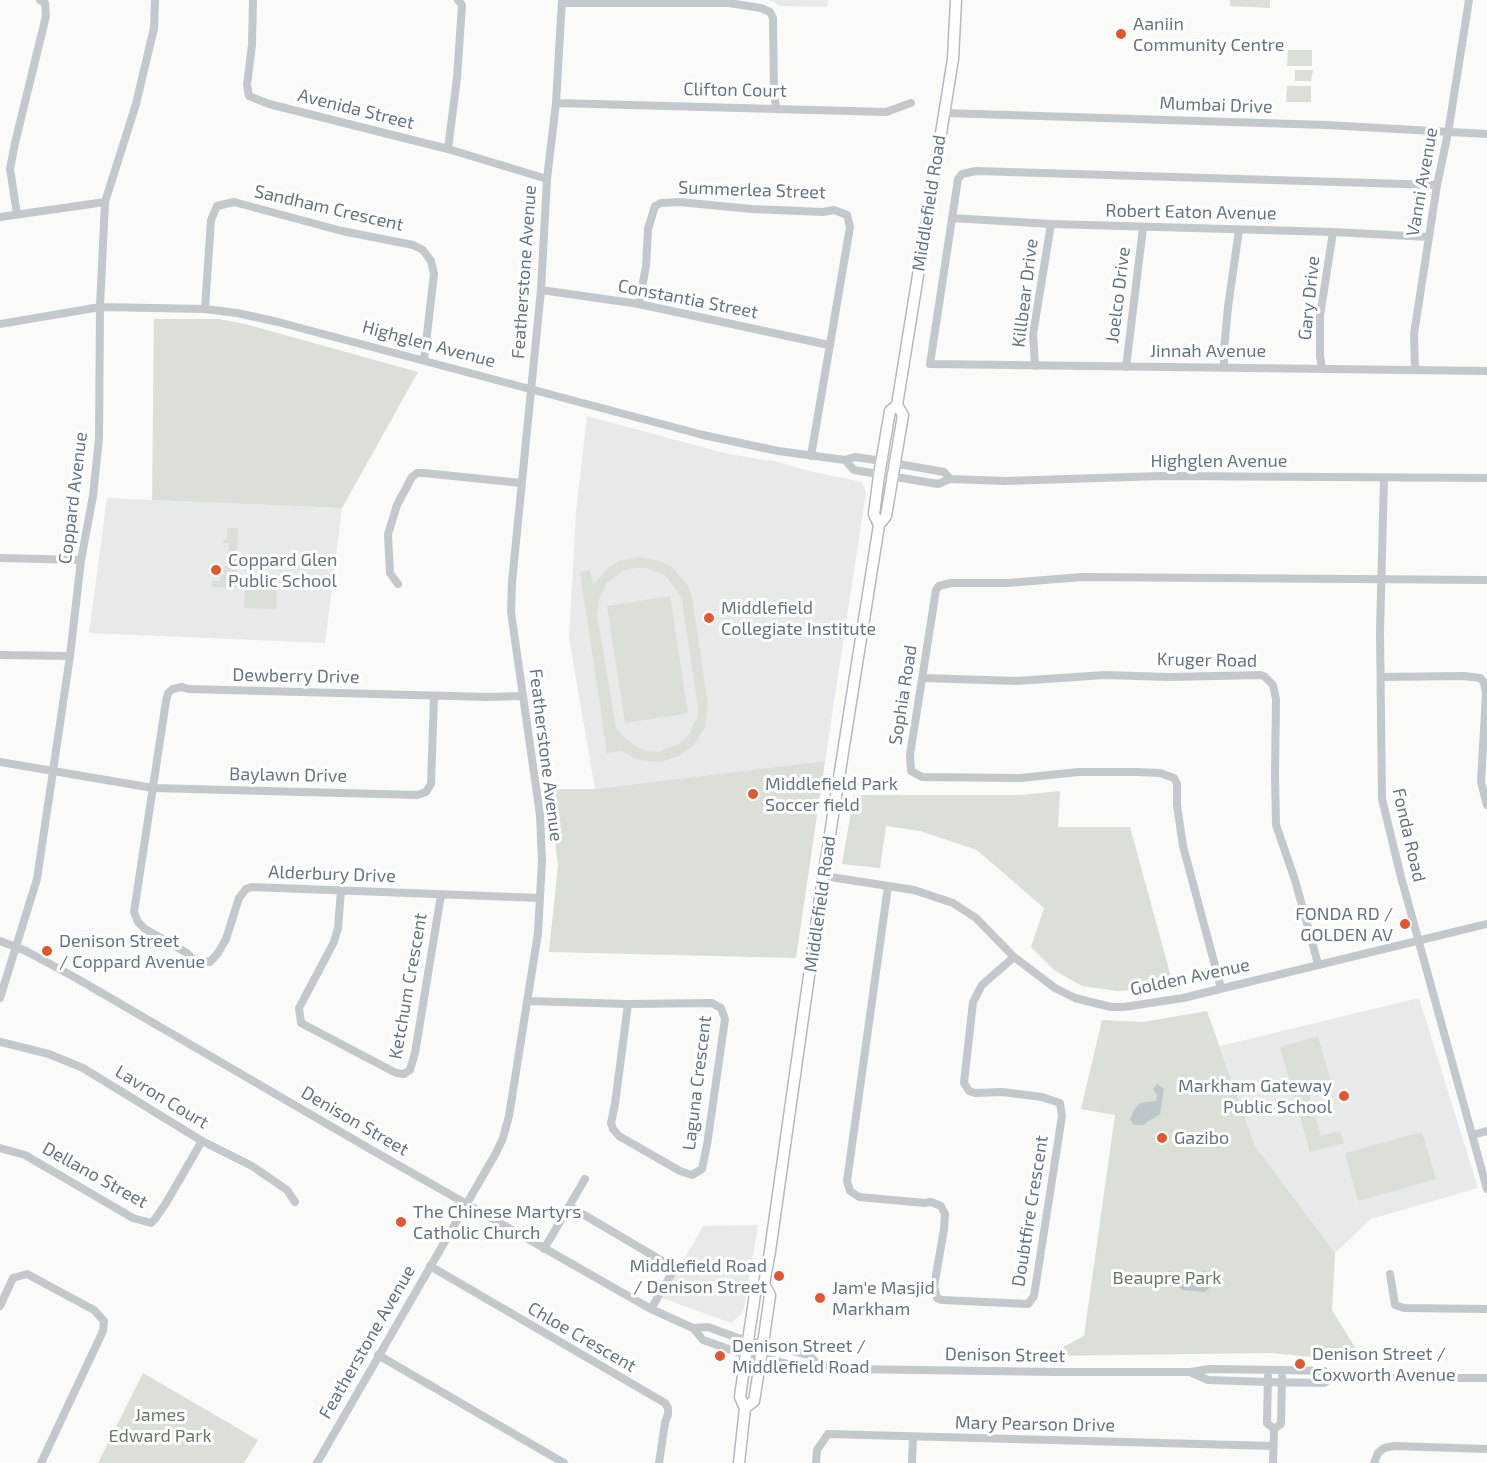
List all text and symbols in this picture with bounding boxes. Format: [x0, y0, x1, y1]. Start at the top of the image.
place label: Aaniin Community Centre [1133, 13, 1284, 56]
marker: Aaniin Community Centre [1114, 27, 1128, 41]
street label: Clifton Court [683, 78, 787, 102]
street label: Avenida Street [296, 84, 416, 134]
street label: Mumbai Drive [1159, 92, 1273, 118]
street label: Vanni Avenue [1402, 126, 1442, 238]
street label: Middlefield Road [908, 133, 950, 273]
street label: Summerlea Street [678, 177, 826, 203]
street label: Sandham Crescent [252, 180, 406, 236]
street label: Featherstone Avenue [507, 185, 541, 359]
street label: Robert Eaton Avenue [1105, 200, 1277, 224]
street label: Killbear Drive [1008, 237, 1042, 349]
street label: Joelco Drive [1101, 246, 1135, 344]
street label: Gary Drive [1294, 255, 1324, 341]
street label: Constantia Street [616, 275, 760, 323]
street label: Highglen Avenue [360, 316, 498, 372]
street label: Jinnah Avenue [1150, 340, 1266, 362]
street label: Coppard Avenue [54, 431, 92, 565]
street label: Highglen Avenue [1151, 450, 1287, 472]
place label: Coppard Glen Public School [228, 549, 337, 592]
marker: Coppard Glen Public School [209, 563, 223, 577]
place label: Middlefield Collegiate Institute [721, 597, 876, 640]
marker: Middlefield Collegiate Institute [702, 611, 716, 625]
street label: Sophia Road [884, 643, 922, 747]
street label: Kruger Road [1157, 648, 1257, 672]
street label: Dewberry Drive [232, 664, 360, 688]
street label: Featherstone Avenue [525, 667, 567, 843]
street label: Baylawn Drive [229, 763, 347, 787]
place label: Middlefield Park Soccer field [765, 773, 898, 816]
street label: Fonda Road [1388, 786, 1430, 884]
marker: Middlefield Park Soccer field [746, 787, 760, 801]
street label: Middlefield Road [800, 834, 840, 974]
street label: Alderbury Drive [268, 861, 396, 887]
place label: FONDA RD / GOLDEN AV [1295, 903, 1393, 946]
street label: Ketchum Crescent [385, 911, 431, 1061]
marker: FONDA RD / GOLDEN AV [1398, 917, 1412, 931]
place label: Denison Street / Coppard Avenue [59, 930, 205, 972]
marker: Denison Street / Coppard Avenue [40, 944, 54, 958]
street label: Golden Avenue [1128, 954, 1252, 1000]
street label: Laguna Crescent [678, 1014, 716, 1152]
street label: Lavron Court [111, 1061, 213, 1133]
place label: Markham Gateway Public School [1178, 1075, 1332, 1118]
street label: Denison Street [297, 1082, 413, 1160]
marker: Markham Gateway Public School [1337, 1089, 1351, 1103]
place label: Gazibo [1174, 1127, 1229, 1149]
marker: Gazibo [1155, 1131, 1169, 1145]
street label: Doubtfire Crescent [1007, 1134, 1053, 1288]
street label: Dellano Street [39, 1137, 151, 1213]
place label: The Chinese Martyrs Catholic Church [413, 1201, 581, 1244]
marker: The Chinese Martyrs Catholic Church [394, 1215, 408, 1229]
place label: Middlefield Road / Denison Street [629, 1255, 767, 1298]
street label: Featherstone Avenue [314, 1261, 420, 1423]
park label: Beaupre Park [1113, 1267, 1221, 1289]
marker: Middlefield Road / Denison Street [772, 1269, 786, 1283]
place label: Jam'e Masjid Markham [832, 1277, 935, 1320]
marker: Jam'e Masjid Markham [813, 1291, 827, 1305]
street label: Chloe Crescent [524, 1297, 640, 1377]
place label: Denison Street / Middlefield Road [732, 1335, 870, 1378]
street label: Denison Street [945, 1343, 1065, 1367]
place label: Denison Street / Coxworth Avenue [1312, 1343, 1456, 1386]
marker: Denison Street / Middlefield Road [713, 1349, 727, 1363]
marker: Denison Street / Coxworth Avenue [1293, 1357, 1307, 1371]
park label: James Edward Park [108, 1404, 212, 1446]
street label: Mary Pearson Drive [955, 1412, 1115, 1436]

